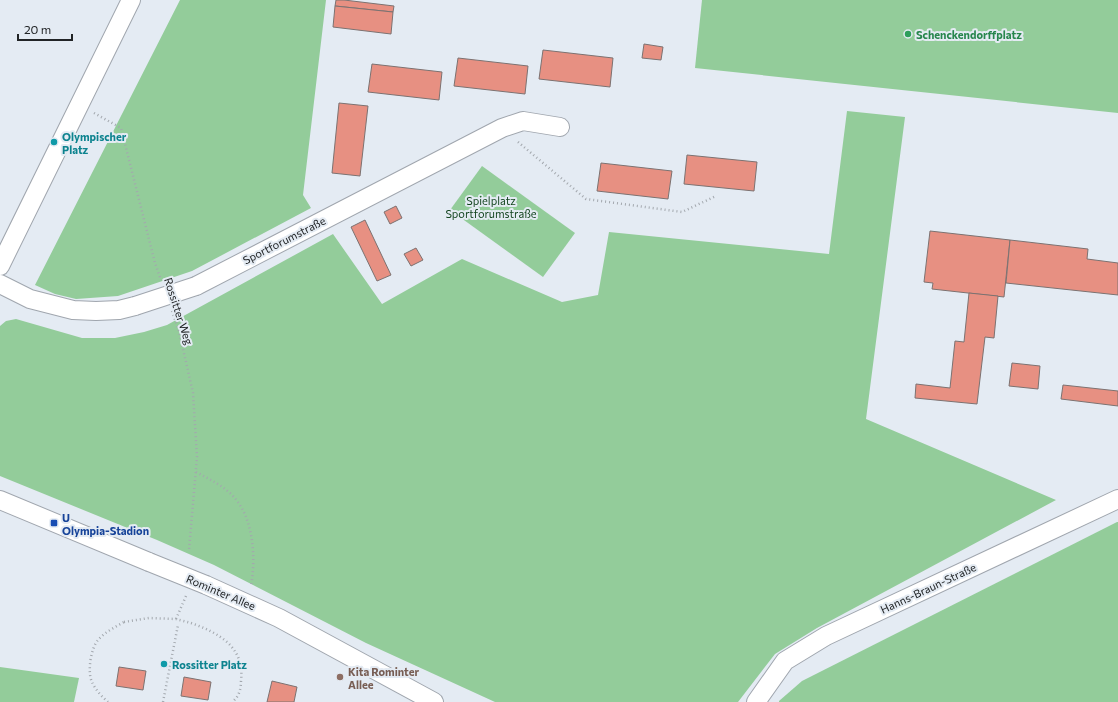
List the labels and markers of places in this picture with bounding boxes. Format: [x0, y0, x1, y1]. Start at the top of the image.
place label: Schenckendorffplatz [916, 28, 1022, 41]
marker: Schenckendorffplatz [903, 29, 913, 39]
place label: Olympischer Platz [62, 130, 127, 156]
marker: Olympischer Platz [49, 137, 59, 147]
place label: U Olympia-Stadion [62, 511, 149, 537]
marker: U Olympia-Stadion [49, 518, 59, 528]
place label: Rossitter Platz [172, 658, 247, 671]
marker: Rossitter Platz [159, 659, 169, 669]
place label: Kita Rominter Allee [348, 665, 419, 691]
marker: Kita Rominter Allee [335, 672, 345, 682]

